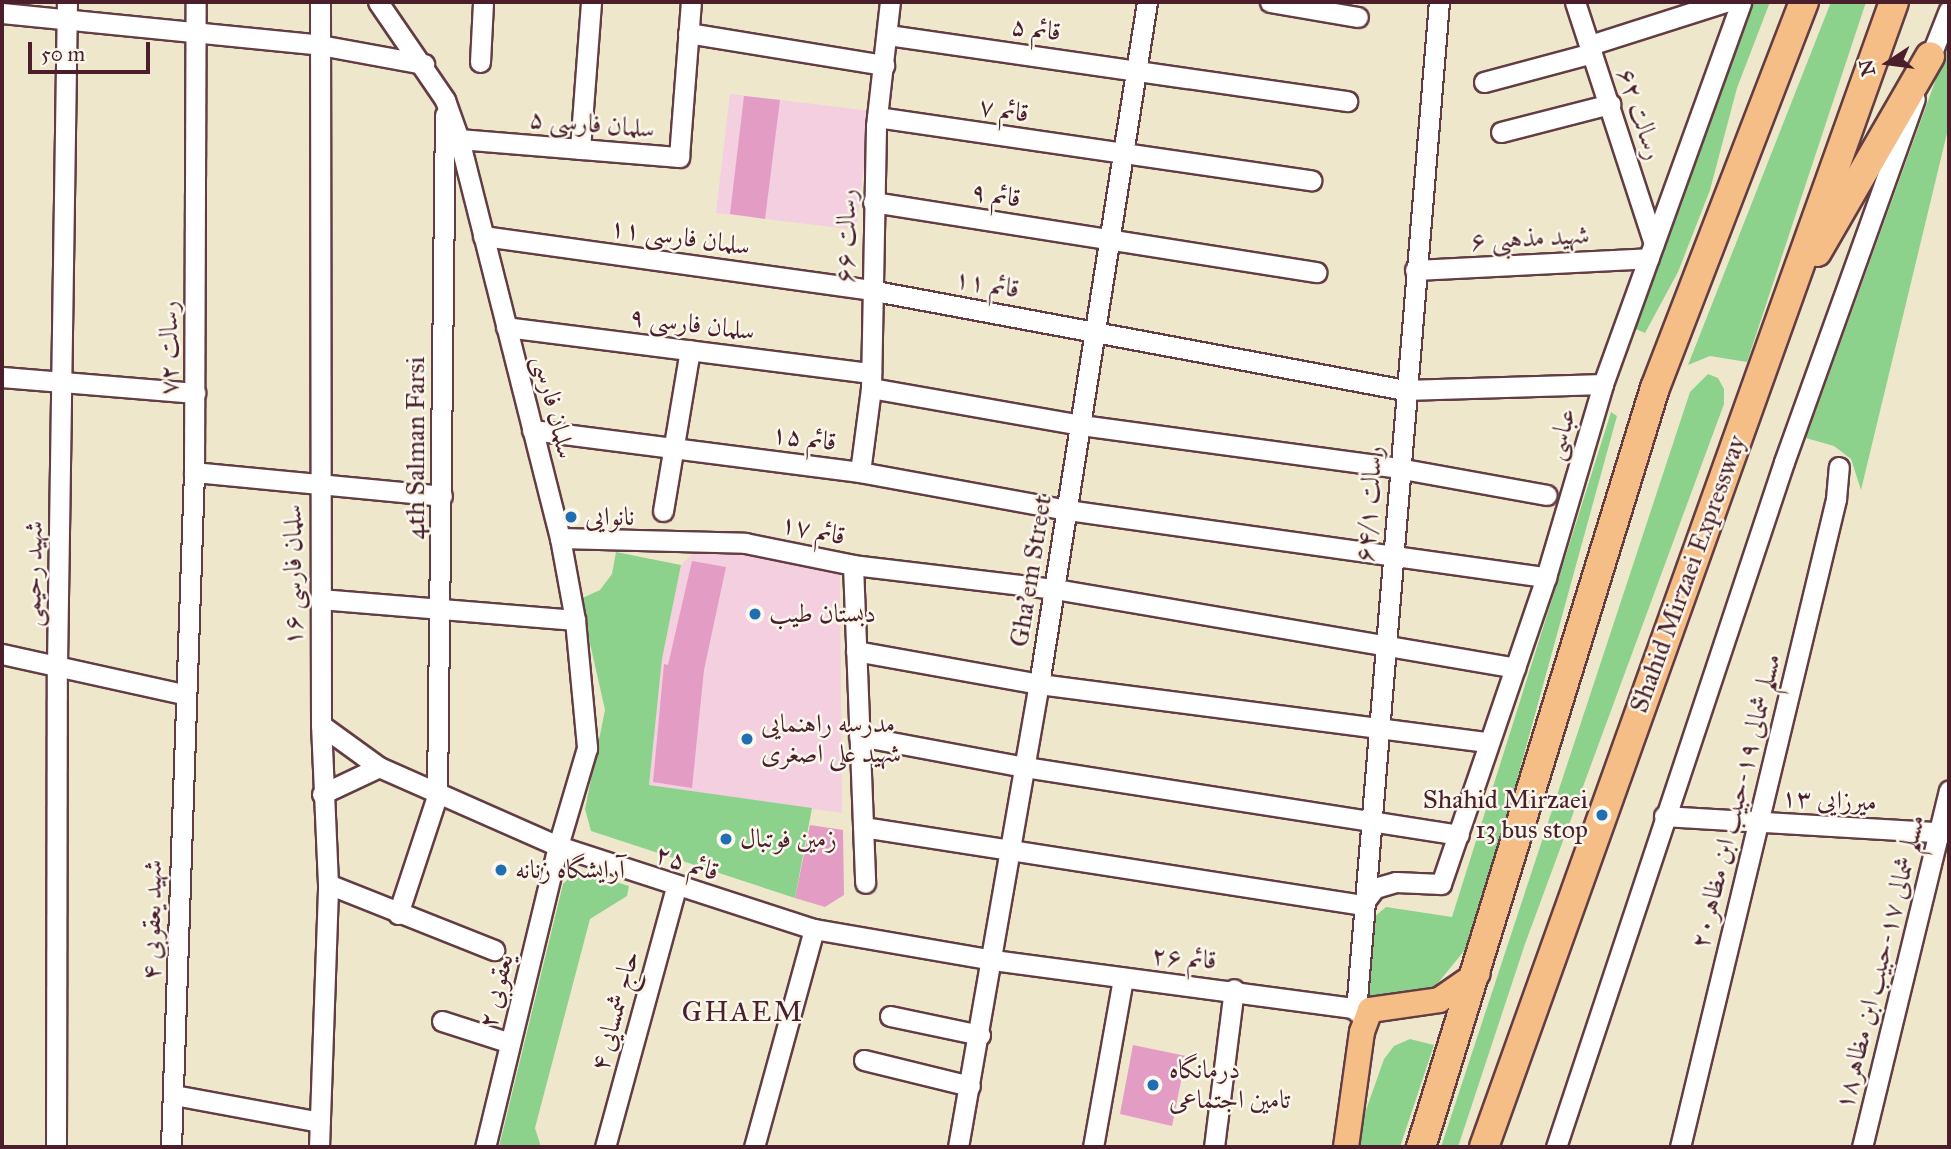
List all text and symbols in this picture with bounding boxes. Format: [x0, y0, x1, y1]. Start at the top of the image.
street label: قائم ۵ [1009, 10, 1063, 48]
scale bar [32, 28, 154, 72]
north arrow [1853, 28, 1923, 98]
text: 50 m [41, 41, 85, 67]
text: N [1854, 57, 1880, 78]
street label: رسالت ۶۲ [1611, 64, 1669, 164]
street label: قائم ۷ [977, 91, 1031, 129]
street label: سلمان فارسی ۵ [528, 103, 656, 145]
street label: قائم ۹ [969, 176, 1023, 214]
street label: رسالت ۶۶ [829, 188, 863, 284]
street label: سلمان فارسی ۱۱ [608, 212, 752, 262]
street label: شهید مذهبی ۶ [1470, 219, 1590, 257]
street label: قائم ۱۱ [952, 263, 1022, 305]
street label: رسالت ۷۲ [153, 301, 185, 395]
street label: سلمان فارسی ۹ [628, 301, 756, 347]
street label: سلمان فارسی [526, 352, 582, 462]
street label: 4th Salman Farsi [400, 357, 432, 539]
street label: عباسی [1539, 404, 1583, 464]
street label: قائم ۱۵ [770, 418, 838, 458]
street label: Shahid Mirzaei Expressway [1623, 431, 1753, 717]
street label: رسالت ۶۴/۱ [1348, 444, 1390, 564]
street label: Gha'em Street [1004, 493, 1058, 649]
place label: نانوایی [585, 501, 635, 533]
street label: سلمان فارسی ۱۶ [277, 504, 309, 646]
street label: قائم ۱۷ [778, 508, 848, 552]
marker: نانوایی [563, 509, 579, 525]
street label: شهید رحیمی [16, 521, 50, 627]
place label: دبستان طیب [769, 598, 876, 630]
marker: دبستان طیب [747, 606, 763, 622]
street label: مسلم شمالی ۱۹-حبیب ابن مظاهر۲۰ [1684, 650, 1788, 952]
place label: مدرسه راهنمایی شهید علی اصغری [761, 708, 901, 770]
marker: مدرسه راهنمایی شهید علی اصغری [739, 731, 755, 747]
street label: میرزایی ۱۳ [1780, 782, 1878, 818]
place label: Shahid Mirzaei 13 bus stop [1423, 784, 1588, 846]
marker: Shahid Mirzaei 13 bus stop [1594, 807, 1610, 823]
street label: مسلم شمالی ۱۷-حبیب ابن مظاهر۱۸ [1828, 811, 1932, 1113]
place label: زمین فوتبال [740, 823, 837, 855]
marker: زمین فوتبال [718, 831, 734, 847]
street label: قائم ۲۵ [651, 838, 723, 888]
place label: آرایشگاه زنانه [515, 854, 625, 886]
street label: شهید یعقوبی ۴ [135, 860, 169, 980]
marker: آرایشگاه زنانه [493, 862, 509, 878]
street label: قائم ۲۶ [1150, 940, 1218, 976]
street label: حاج شمسایی ۴ [584, 947, 646, 1075]
street label: یعقوبی ۲ [472, 951, 520, 1031]
district label: GHAEM [682, 995, 804, 1029]
place label: درمانگاه تامین اجتماعی [1169, 1054, 1290, 1116]
marker: درمانگاه تامین اجتماعی [1143, 1075, 1163, 1095]

